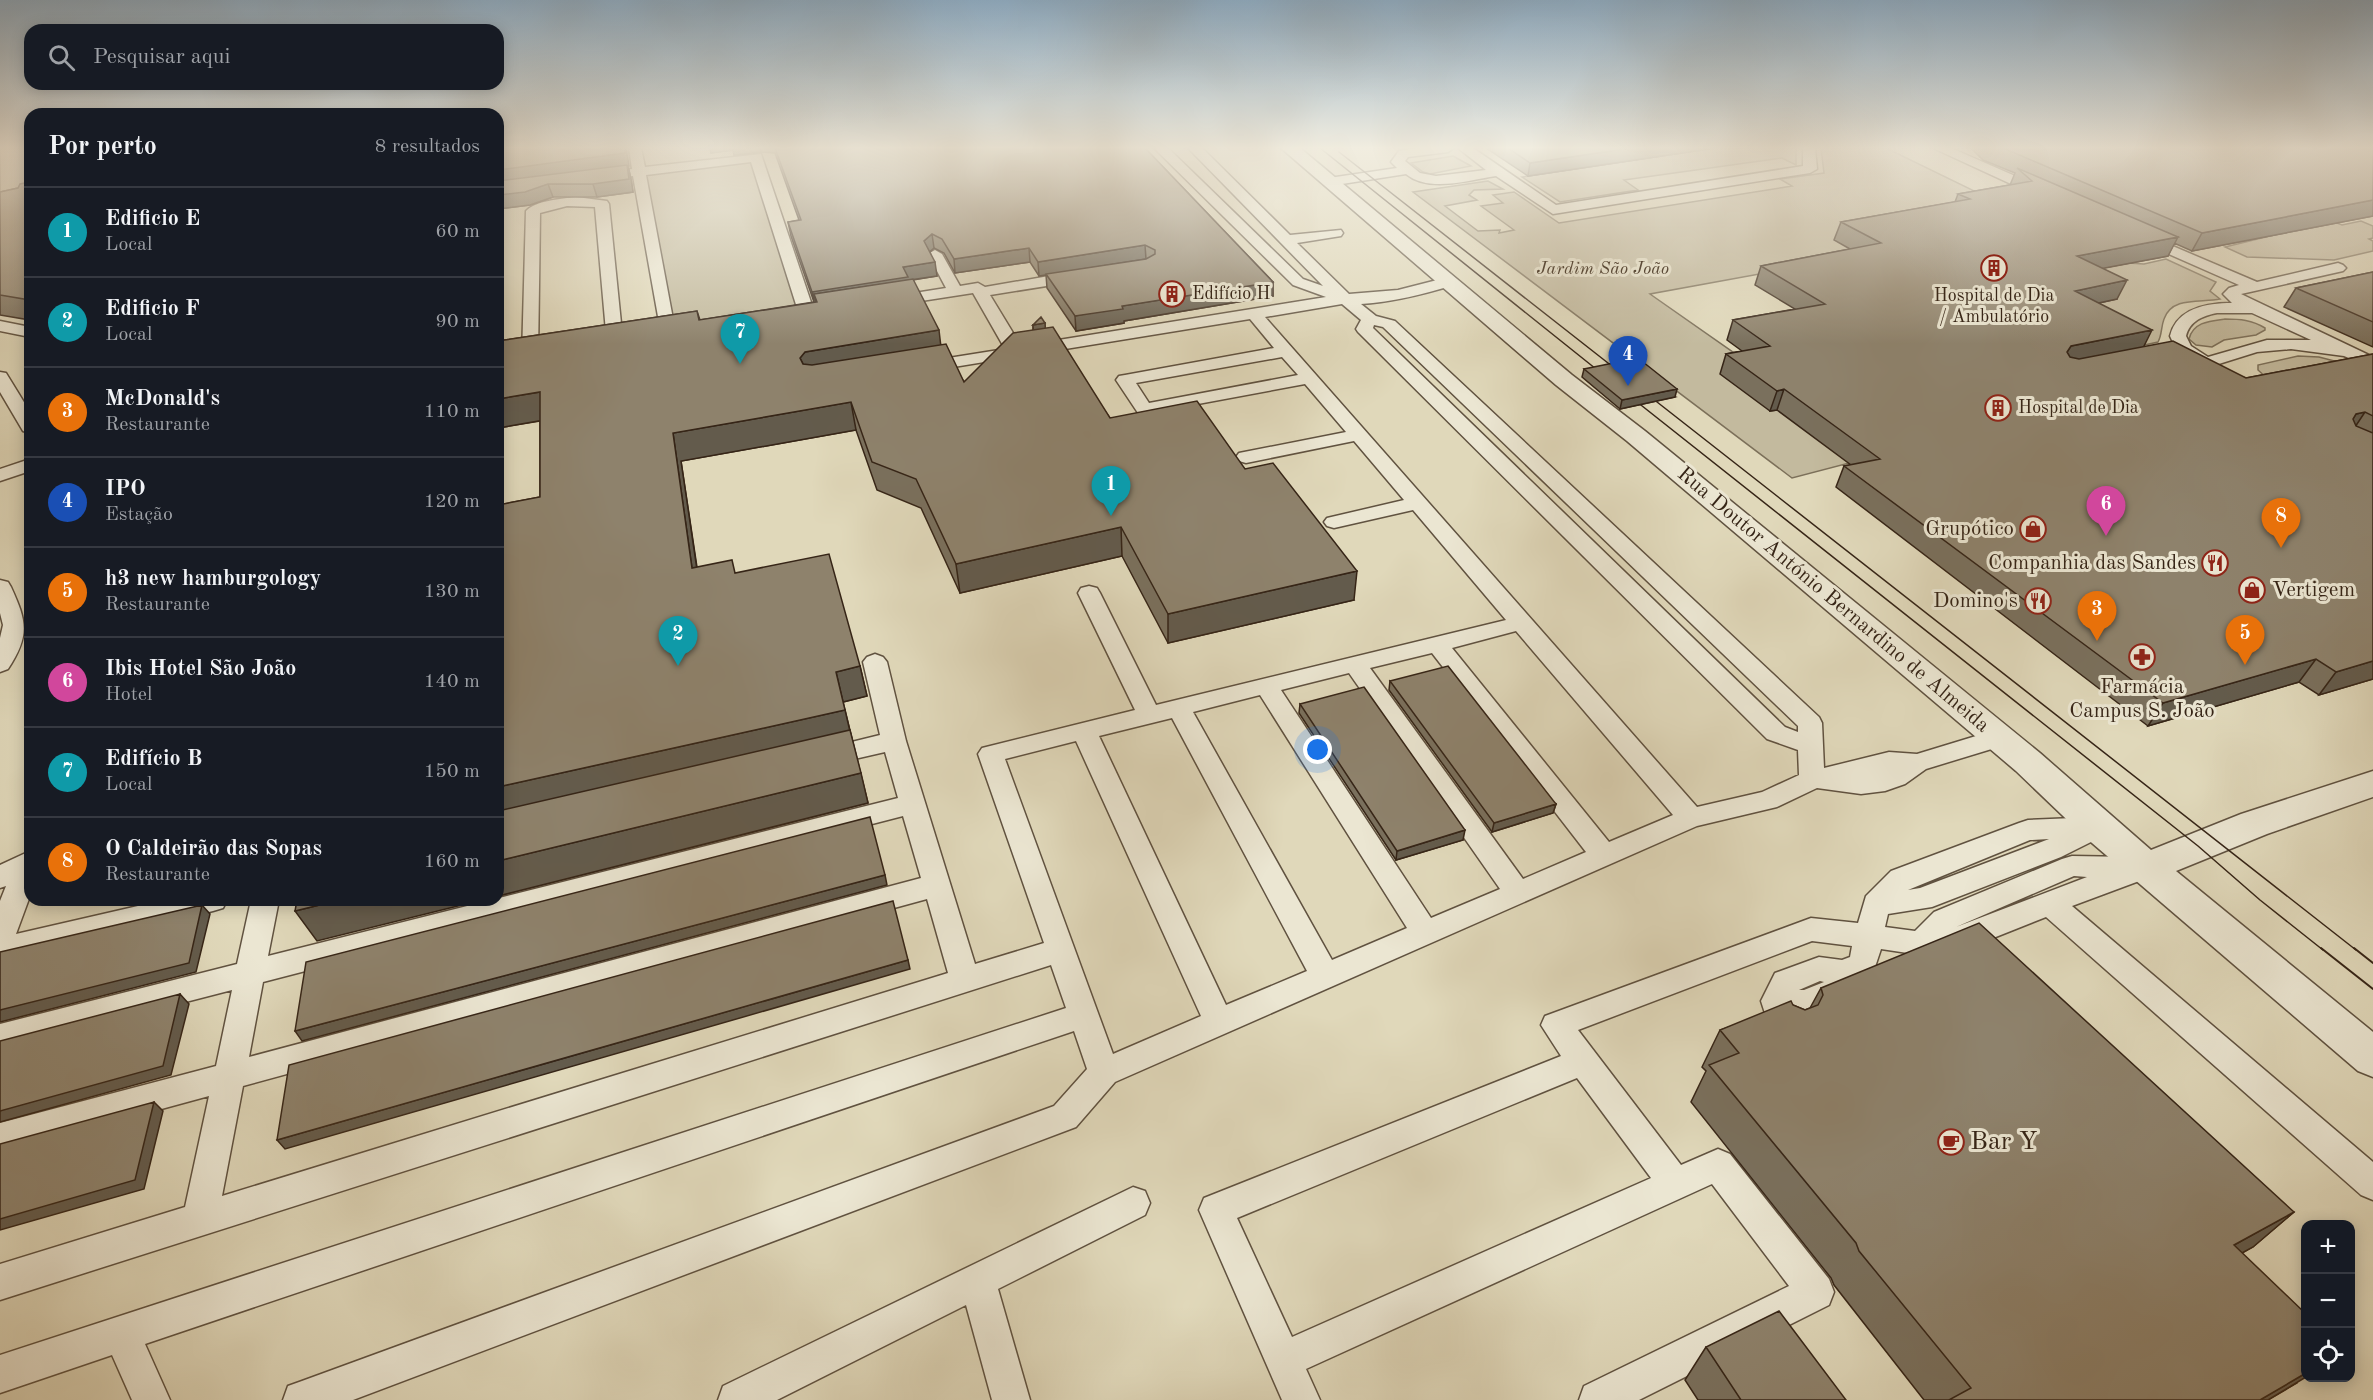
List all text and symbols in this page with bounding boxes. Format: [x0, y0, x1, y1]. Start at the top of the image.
search box [24, 24, 504, 90]
icon: search [45, 41, 78, 74]
text: Pesquisar aqui [93, 46, 230, 68]
text: Por perto [48, 134, 157, 160]
text: 8 resultados [375, 137, 480, 157]
text: Edificio E [105, 208, 200, 230]
text: 1 [62, 222, 73, 242]
text: 60 m [435, 222, 480, 242]
text: Local [105, 235, 152, 255]
building icon: Hospital de Dia / Ambulatório [1979, 253, 2009, 283]
park label: Jardim São João [1537, 260, 1669, 278]
building icon: Edifício H [1157, 279, 1187, 309]
place label: Edifício H [1192, 285, 1270, 303]
place label: Hospital de Dia / Ambulatório [1934, 287, 2054, 326]
text: Edificio F [105, 298, 200, 320]
text: 2 [62, 312, 73, 332]
text: 90 m [435, 312, 480, 332]
pin: 7 [720, 314, 760, 364]
text: Local [105, 325, 152, 345]
pin: 4 [1608, 336, 1648, 386]
text: McDonald's [105, 388, 220, 410]
building icon: Hospital de Dia [1983, 393, 2013, 423]
place label: Hospital de Dia [2018, 399, 2139, 417]
text: 3 [62, 402, 73, 422]
text: 110 m [424, 402, 480, 422]
text: Restaurante [105, 415, 210, 435]
street label: Rua Doutor António Bernardino de Almeida [1673, 463, 1993, 737]
pin: 1 [1092, 466, 1130, 516]
text: IPO [105, 478, 146, 500]
pin: 6 [2086, 486, 2126, 536]
text: 4 [62, 492, 73, 512]
text: 120 m [424, 492, 480, 512]
pin: 8 [2262, 498, 2300, 548]
text: Estação [105, 505, 173, 525]
shop icon: Grupótico [2018, 514, 2048, 544]
place label: Grupótico [1925, 519, 2014, 540]
restaurant icon: Companhia das Sandes [2200, 548, 2230, 578]
place label: Companhia das Sandes [1988, 553, 2196, 574]
text: h3 new hamburgology [105, 568, 321, 590]
shop icon: Vertigem [2237, 575, 2267, 605]
place label: Vertigem [2272, 580, 2355, 601]
text: 5 [62, 582, 73, 602]
text: 130 m [424, 582, 480, 602]
restaurant icon: Domino's [2023, 586, 2053, 616]
place label: Domino's [1933, 591, 2018, 612]
pin: 3 [2078, 592, 2116, 641]
text: Restaurante [105, 595, 210, 615]
pin: 2 [658, 616, 698, 666]
pin: 5 [2226, 616, 2264, 665]
pharmacy icon: Farmácia Campus S. João [2127, 642, 2157, 672]
text: Ibis Hotel São João [105, 658, 296, 680]
text: 6 [62, 672, 73, 692]
text: 140 m [424, 672, 480, 692]
place label: Farmácia Campus S. João [2069, 677, 2215, 722]
text: Hotel [105, 685, 152, 705]
your location [1303, 735, 1332, 764]
text: Edifício B [105, 748, 202, 770]
text: 7 [62, 762, 73, 782]
text: 150 m [424, 762, 480, 782]
text: Local [105, 775, 152, 795]
text: O Caldeirão das Sopas [105, 838, 322, 860]
text: 8 [62, 852, 73, 872]
text: 160 m [424, 852, 480, 872]
text: Restaurante [105, 865, 210, 885]
cafe icon: Bar Y [1936, 1127, 1966, 1157]
place label: Bar Y [1970, 1129, 2038, 1155]
map controls [2301, 1220, 2355, 1382]
button: + [2301, 1220, 2355, 1274]
button: − [2301, 1274, 2355, 1328]
button: locate [2301, 1328, 2355, 1382]

